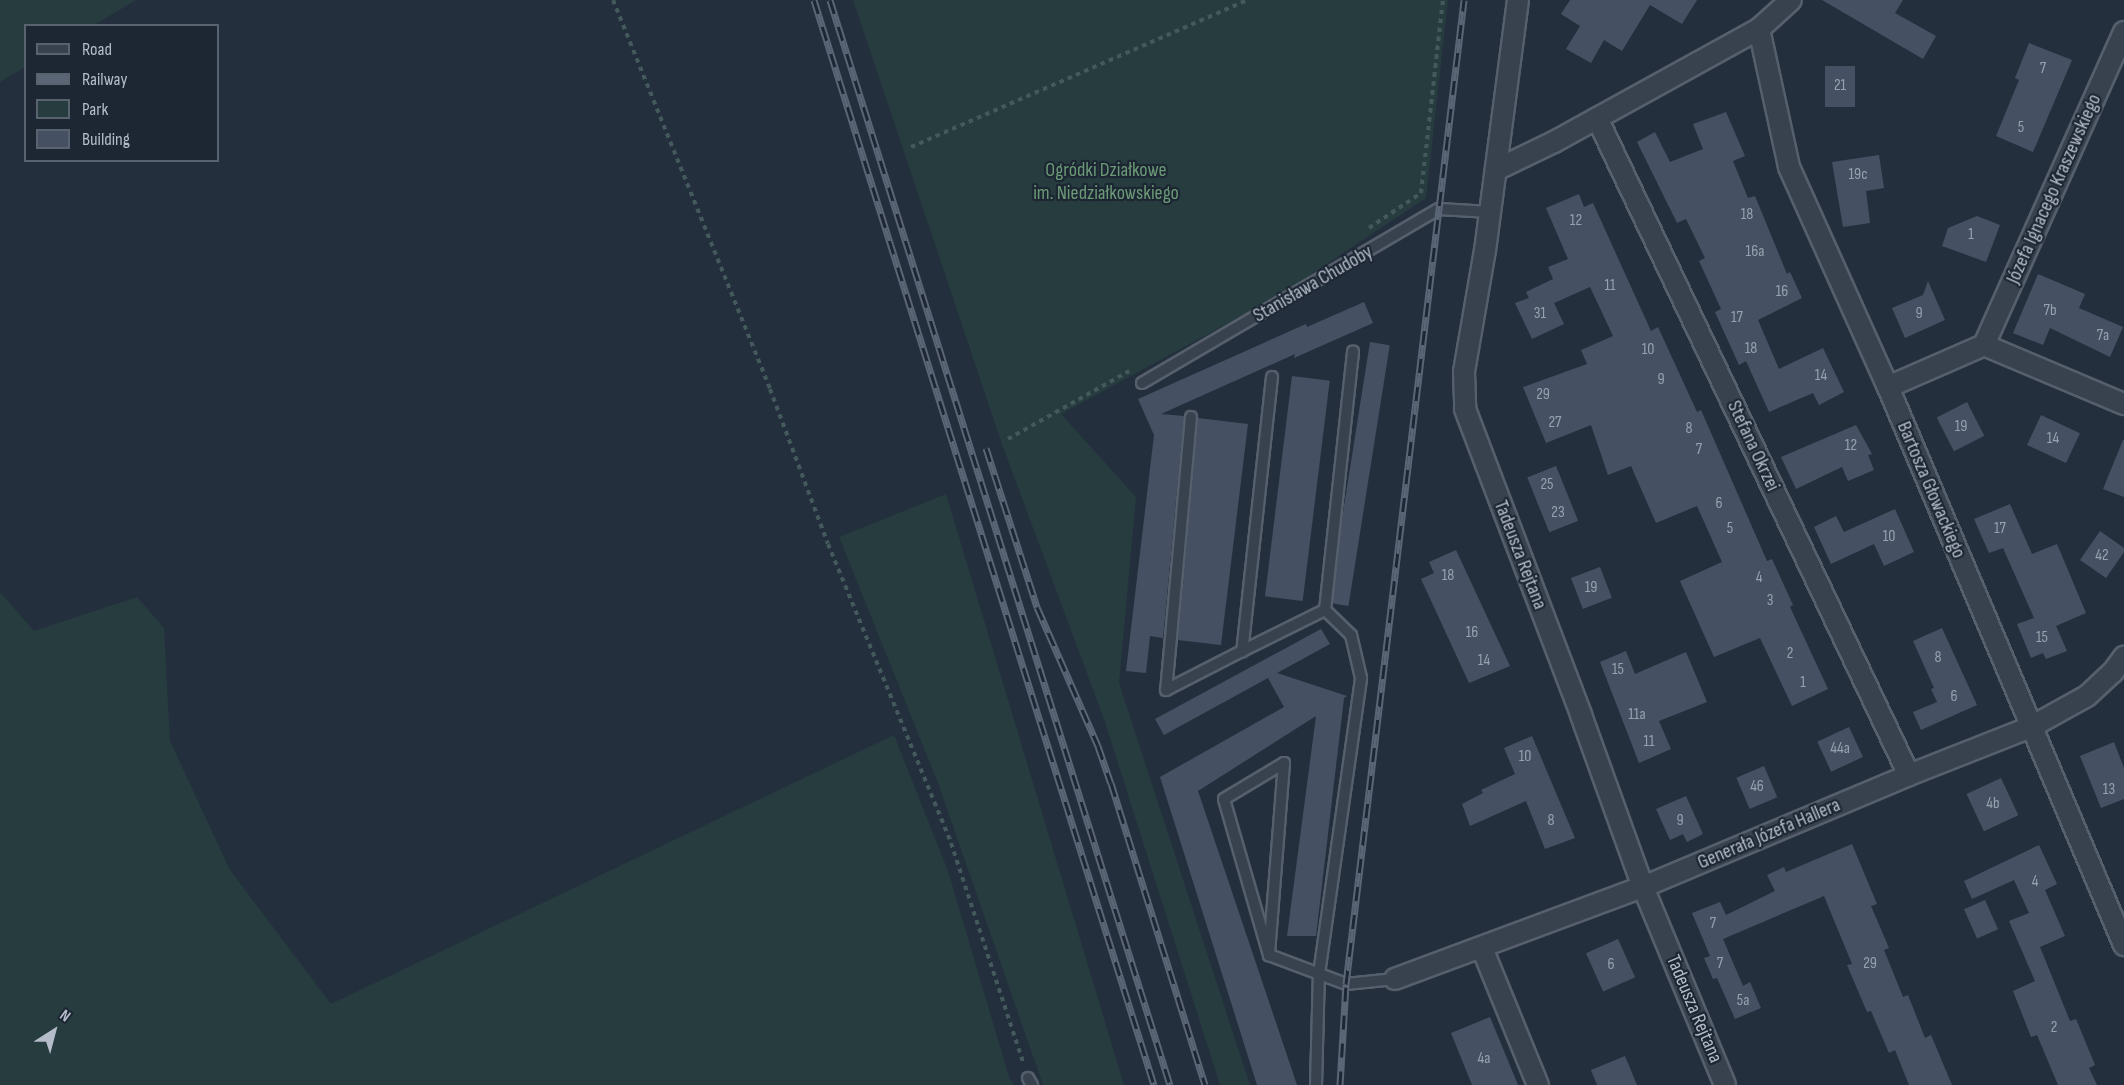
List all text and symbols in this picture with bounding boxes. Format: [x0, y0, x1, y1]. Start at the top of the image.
legend [24, 24, 219, 162]
text: Road [82, 39, 112, 60]
house number: 7 [2040, 59, 2046, 79]
text: Railway [82, 69, 127, 90]
house number: 21 [1834, 76, 1846, 96]
street label: Józefa Ignacego Kraszewskiego [2001, 90, 2107, 288]
text: Park [82, 99, 108, 120]
house number: 5 [2018, 118, 2024, 138]
text: Building [82, 129, 130, 150]
park label: Ogródki Działkowe im. Niedziałkowskiego [1033, 158, 1179, 205]
house number: 19c [1848, 165, 1868, 185]
house number: 18 [1741, 205, 1753, 225]
house number: 12 [1570, 211, 1582, 231]
house number: 1 [1968, 225, 1974, 245]
street label: Stanisława Chudoby [1249, 240, 1377, 328]
house number: 16a [1746, 242, 1764, 262]
house number: 11 [1604, 276, 1616, 296]
house number: 16 [1776, 282, 1788, 302]
house number: 7b [2043, 301, 2057, 321]
house number: 31 [1534, 304, 1546, 324]
house number: 9 [1915, 304, 1923, 324]
house number: 17 [1731, 308, 1743, 328]
house number: 7a [2097, 326, 2109, 346]
house number: 18 [1745, 339, 1757, 359]
house number: 10 [1642, 340, 1654, 360]
house number: 14 [1815, 366, 1827, 386]
house number: 9 [1657, 370, 1665, 390]
house number: 29 [1536, 385, 1550, 405]
street label: Stefana Okrzei [1722, 397, 1784, 495]
house number: 27 [1548, 413, 1562, 433]
house number: 19 [1955, 417, 1967, 437]
street label: Bartosza Głowackiego [1891, 418, 1971, 562]
house number: 8 [1685, 419, 1693, 439]
house number: 14 [2047, 429, 2059, 449]
house number: 12 [1845, 436, 1857, 456]
house number: 7 [1696, 440, 1702, 460]
house number: 25 [1540, 475, 1554, 495]
house number: 6 [1715, 494, 1723, 514]
street label: Tadeusza Rejtana [1488, 497, 1552, 613]
house number: 23 [1551, 503, 1565, 523]
house number: 5 [1727, 519, 1733, 539]
house number: 17 [1994, 519, 2006, 539]
house number: 10 [1883, 527, 1895, 547]
house number: 42 [2095, 546, 2109, 566]
house number: 18 [1442, 566, 1454, 586]
house number: 4 [1756, 568, 1762, 588]
house number: 19 [1585, 578, 1597, 598]
house number: 3 [1767, 591, 1773, 611]
house number: 16 [1466, 623, 1478, 643]
house number: 15 [2036, 628, 2048, 648]
house number: 2 [1787, 644, 1793, 664]
house number: 8 [1934, 648, 1942, 668]
house number: 14 [1478, 651, 1490, 671]
house number: 15 [1612, 660, 1624, 680]
house number: 1 [1800, 673, 1806, 693]
house number: 6 [1950, 687, 1958, 707]
house number: 11a [1628, 705, 1646, 725]
house number: 11 [1643, 732, 1655, 752]
house number: 44a [1830, 739, 1850, 759]
house number: 10 [1519, 747, 1531, 767]
house number: 46 [1750, 777, 1764, 797]
house number: 13 [2103, 780, 2115, 800]
street label: Generała Józefa Hallera [1694, 793, 1844, 875]
house number: 4b [1986, 794, 2000, 814]
house number: 8 [1547, 811, 1555, 831]
house number: 9 [1676, 811, 1684, 831]
house number: 4 [2032, 872, 2038, 892]
house number: 7 [1710, 914, 1716, 934]
street label: Tadeusza Rejtana [1661, 951, 1727, 1067]
house number: 7 [1717, 954, 1723, 974]
house number: 29 [1863, 954, 1877, 974]
house number: 6 [1607, 955, 1615, 975]
house number: 5a [1737, 991, 1749, 1011]
north arrow [24, 1001, 84, 1061]
text: N [56, 1006, 74, 1026]
house number: 2 [2051, 1018, 2057, 1038]
house number: 4a [1478, 1049, 1490, 1069]

